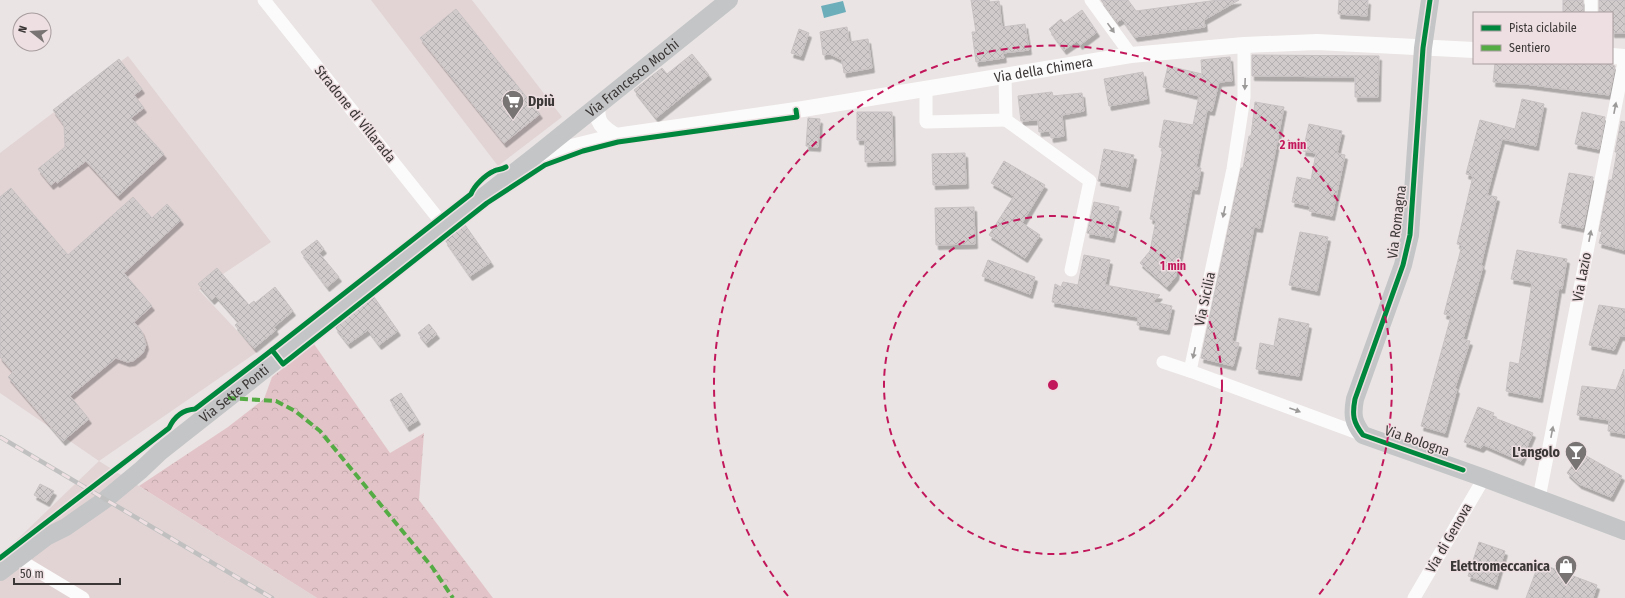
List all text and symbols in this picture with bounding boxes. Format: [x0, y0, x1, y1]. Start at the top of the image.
north arrow [12, 12, 52, 52]
legend [1473, 12, 1613, 64]
text: Pista ciclabile [1509, 21, 1577, 35]
one-way arrow [1107, 22, 1115, 33]
text: N [16, 24, 30, 34]
street label: Via Francesco Mochi [582, 35, 682, 120]
text: Sentiero [1509, 41, 1550, 55]
street label: Via della Chimera [993, 53, 1094, 86]
street label: Stradone di Villarada [311, 62, 399, 166]
one-way arrow [1242, 78, 1248, 91]
supermarket icon: Dpiù [500, 88, 526, 121]
place label: Dpiù [528, 93, 555, 110]
one-way arrow [1612, 102, 1618, 114]
text: 2 min [1279, 138, 1306, 152]
street label: Via Romagna [1384, 184, 1410, 260]
one-way arrow [1220, 206, 1226, 218]
one-way arrow [1587, 230, 1593, 242]
street label: Via Lazio [1569, 251, 1595, 303]
text: 1 min [1160, 259, 1186, 273]
street label: Via Sicilia [1191, 270, 1219, 328]
one-way arrow [1190, 347, 1196, 359]
street label: Via Sette Ponti [196, 361, 272, 426]
centre of rings [1046, 378, 1060, 392]
one-way arrow [1289, 407, 1301, 413]
street label: Via Bologna [1382, 422, 1452, 460]
one-way arrow [1549, 426, 1555, 439]
bar icon: L'angolo [1563, 439, 1589, 472]
place label: L'angolo [1512, 444, 1561, 461]
street label: Via di Genova [1422, 500, 1476, 576]
shop icon: Elettromeccanica [1553, 553, 1579, 586]
place label: Elettromeccanica [1450, 558, 1550, 575]
scale bar [14, 560, 120, 586]
text: 50 m [20, 567, 44, 581]

